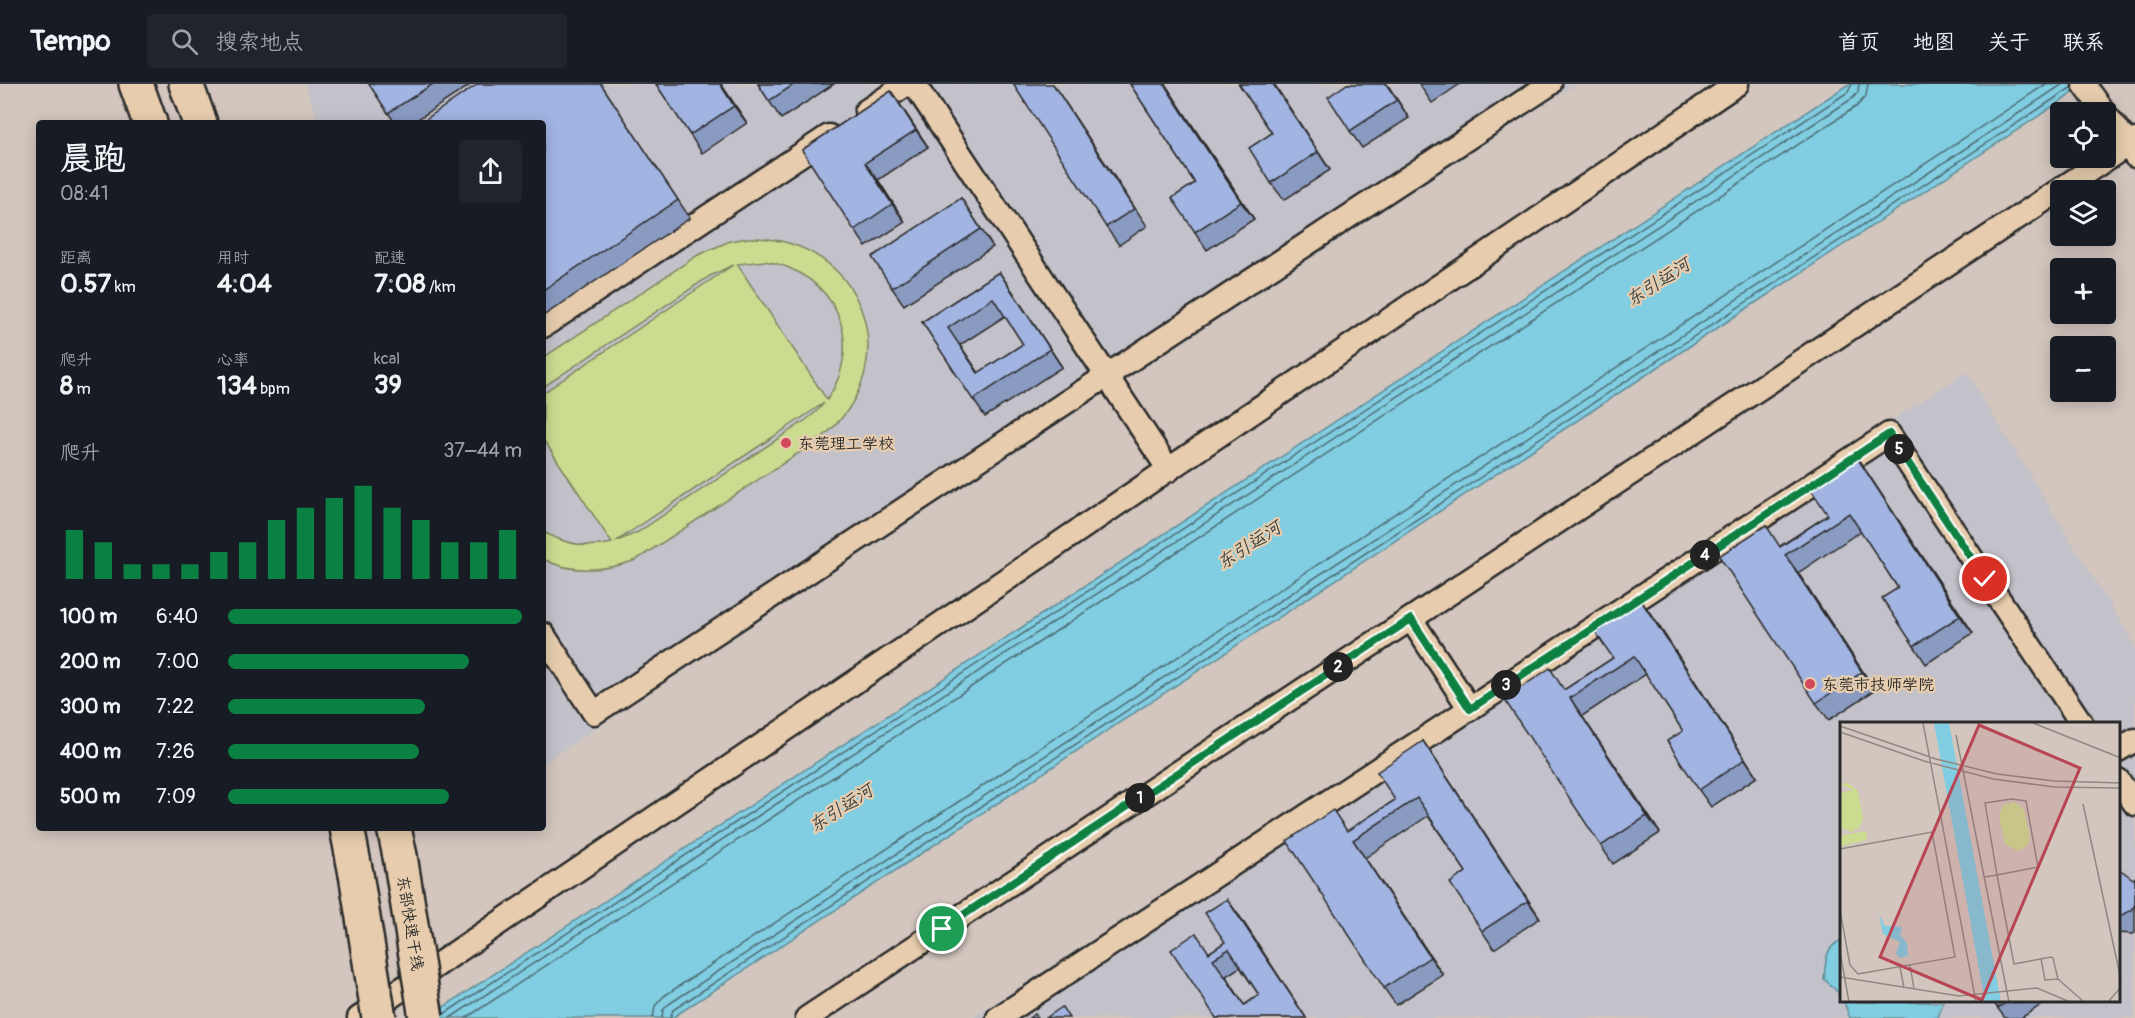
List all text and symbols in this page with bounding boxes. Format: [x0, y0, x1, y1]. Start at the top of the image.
search box [147, 14, 567, 68]
text: Tempo [30, 24, 111, 59]
icon: search [168, 25, 201, 58]
text: 搜索地点 [216, 28, 304, 56]
text: 首页 [1838, 29, 1880, 56]
text: 地图 [1913, 29, 1955, 56]
text: 关于 [1988, 29, 2030, 56]
text: 联系 [2063, 29, 2105, 56]
map controls [2050, 102, 2116, 402]
button: locate [2050, 102, 2116, 168]
text: 晨跑 [60, 138, 126, 179]
button: share [459, 140, 522, 203]
button: layers [2050, 180, 2116, 246]
text: 08:41 [60, 181, 109, 206]
text: 距离 [60, 248, 92, 268]
text: 用时 [217, 248, 249, 268]
text: 配速 [374, 248, 406, 268]
water label: 东引运河 [1622, 252, 1697, 312]
button: + [2050, 258, 2116, 324]
text: 0.57 [60, 268, 111, 300]
text: 4:04 [217, 268, 272, 300]
text: 7:08 [374, 268, 426, 300]
text: km [111, 277, 136, 297]
text: /km [426, 277, 456, 297]
button: − [2050, 336, 2116, 402]
text: kcal [374, 349, 400, 369]
text: 爬升 [60, 350, 92, 370]
text: 心率 [217, 350, 249, 370]
text: 39 [374, 369, 402, 401]
text: 8 [60, 370, 73, 402]
text: 134 [217, 370, 257, 402]
text: m [73, 379, 91, 399]
text: bpm [257, 379, 290, 399]
place label: 东莞理工学校 [798, 434, 894, 454]
pin: 5 [1884, 434, 1914, 464]
marker: 东莞理工学校 [779, 436, 793, 450]
text: 37–44 m [443, 438, 522, 463]
text: 5 [1895, 439, 1903, 459]
text: 爬升 [60, 440, 100, 465]
water label: 东引运河 [1213, 515, 1288, 575]
pin: 4 [1690, 540, 1720, 570]
text: 4 [1700, 545, 1710, 565]
pin [1959, 553, 2010, 604]
icon: check [1968, 562, 2001, 595]
text: 100 m [60, 604, 117, 629]
text: 6:40 [156, 604, 198, 629]
text: 200 m [60, 649, 121, 674]
text: 7:00 [156, 649, 199, 674]
pin: 2 [1323, 652, 1353, 682]
text: 2 [1334, 657, 1342, 677]
pin: 3 [1491, 670, 1521, 700]
text: 3 [1502, 675, 1510, 695]
place label: 东莞市技师学院 [1822, 675, 1934, 695]
marker: 东莞市技师学院 [1803, 677, 1817, 691]
text: 300 m [60, 694, 121, 719]
text: 7:22 [156, 694, 194, 719]
inset map [1840, 722, 2120, 1003]
text: 400 m [60, 739, 121, 764]
text: 7:26 [156, 739, 195, 764]
water label: 东引运河 [805, 778, 880, 838]
pin: 1 [1125, 783, 1155, 813]
text: 500 m [60, 784, 120, 809]
text: 7:09 [156, 784, 196, 809]
text: 1 [1137, 788, 1143, 808]
street label: 东部快速干线 [393, 874, 427, 972]
pin [916, 903, 967, 954]
icon: arrive [925, 912, 958, 945]

